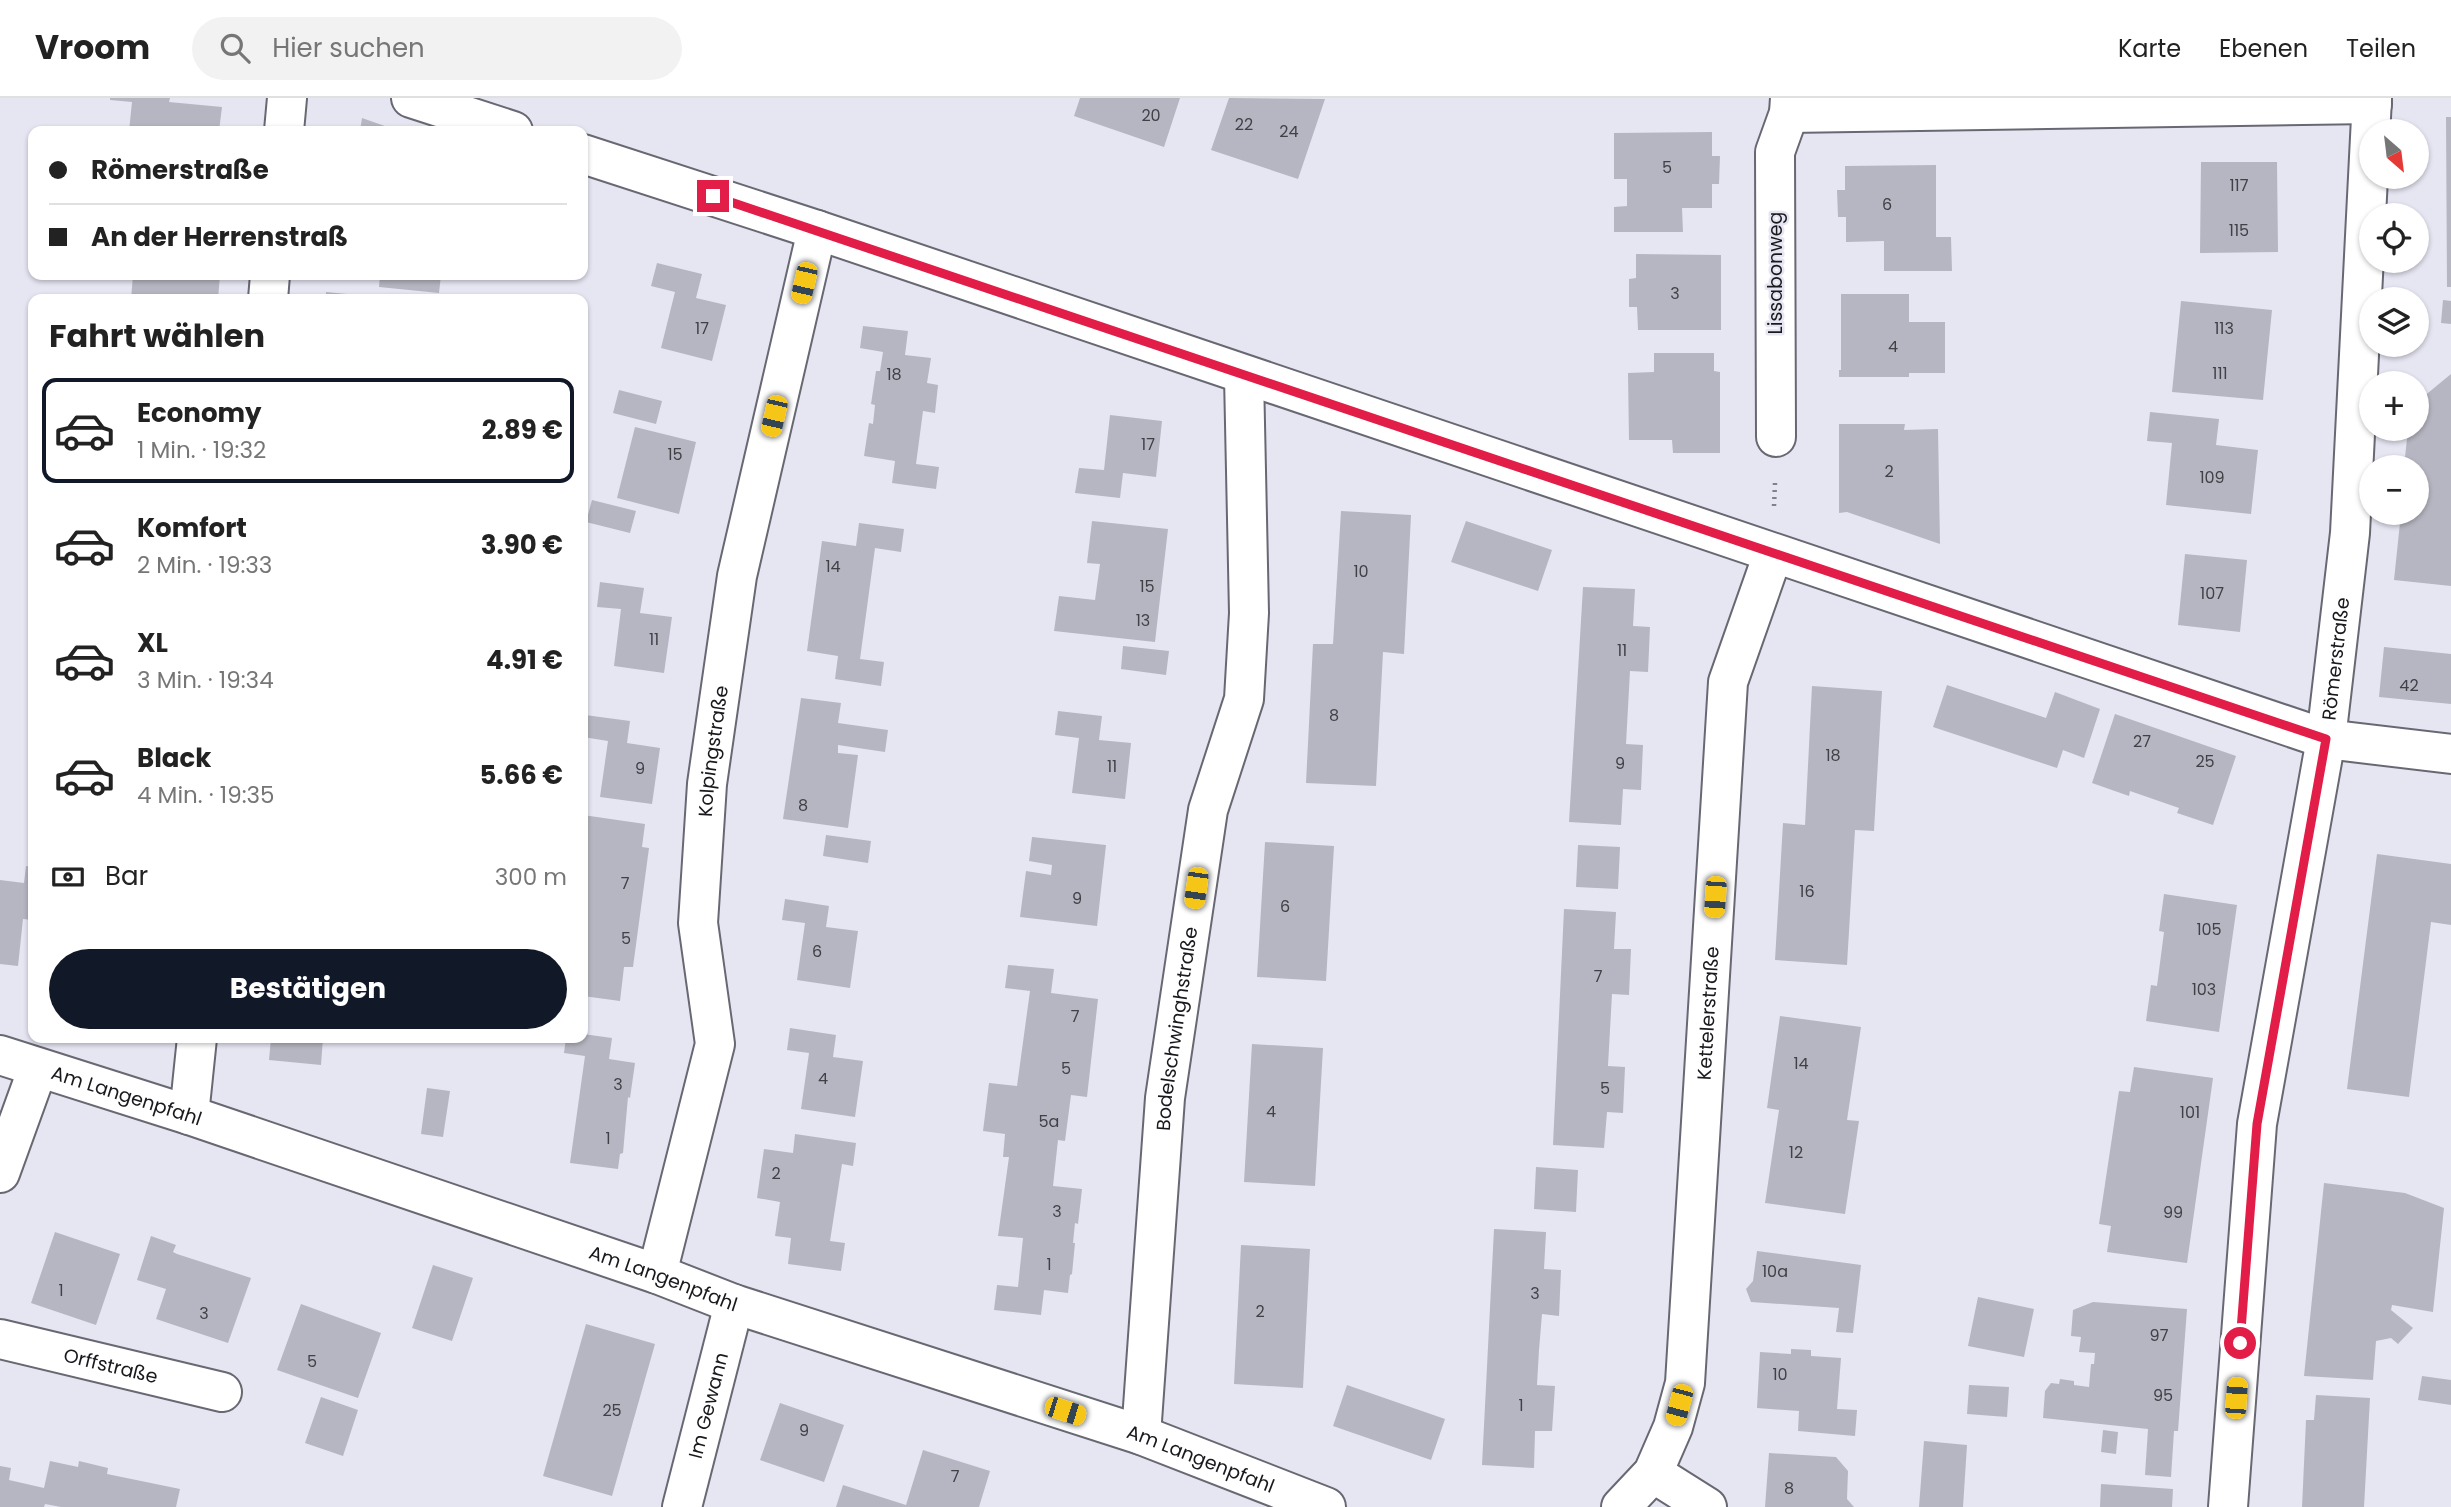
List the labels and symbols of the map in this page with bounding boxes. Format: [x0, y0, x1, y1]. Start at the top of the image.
house number: 20 [1141, 104, 1161, 127]
house number: 22 [1235, 113, 1253, 136]
north arrow [2359, 119, 2429, 189]
house number: 24 [1279, 120, 1299, 143]
house number: 5 [1662, 156, 1672, 179]
house number: 117 [2230, 174, 2249, 197]
route end [697, 180, 729, 212]
house number: 6 [1882, 193, 1892, 216]
street label: Lissabonweg [1762, 212, 1789, 334]
house number: 115 [2229, 219, 2249, 242]
car [790, 260, 819, 306]
house number: 3 [1670, 282, 1680, 305]
house number: 17 [695, 317, 709, 340]
house number: 113 [2214, 317, 2234, 340]
house number: 4 [1888, 335, 1898, 358]
house number: 111 [2212, 362, 2228, 385]
house number: 18 [886, 363, 902, 386]
car [760, 393, 789, 439]
house number: 17 [1141, 433, 1155, 456]
house number: 15 [667, 443, 683, 466]
house number: 2 [1884, 460, 1894, 483]
house number: 109 [2199, 466, 2225, 489]
house number: 14 [825, 555, 841, 578]
house number: 10 [1353, 560, 1369, 583]
house number: 15 [1139, 575, 1155, 598]
house number: 107 [2200, 582, 2224, 605]
street label: Römerstraße [2315, 596, 2356, 722]
house number: 13 [1136, 609, 1150, 632]
house number: 11 [649, 628, 659, 651]
house number: 11 [1617, 639, 1627, 662]
house number: 42 [2399, 674, 2419, 697]
street label: Kolpingstraße [692, 684, 735, 818]
house number: 8 [1329, 704, 1339, 727]
house number: 27 [2133, 730, 2151, 753]
house number: 18 [1825, 744, 1841, 767]
house number: 25 [2195, 750, 2215, 773]
house number: 9 [1615, 752, 1625, 775]
house number: 11 [1107, 755, 1117, 778]
house number: 9 [635, 757, 645, 780]
house number: 8 [798, 794, 808, 817]
car [1183, 866, 1210, 910]
house number: 7 [621, 872, 630, 895]
car [1704, 875, 1727, 919]
house number: 16 [1799, 880, 1815, 903]
house number: 9 [1072, 887, 1082, 910]
house number: 6 [1280, 895, 1290, 918]
house number: 105 [2196, 918, 2222, 941]
street label: Bodelschwinghstraße [1150, 925, 1204, 1132]
house number: 5 [621, 927, 631, 950]
house number: 6 [812, 940, 822, 963]
street label: Kettelerstraße [1691, 946, 1726, 1081]
house number: 7 [1594, 965, 1603, 988]
house number: 103 [2192, 978, 2216, 1001]
house number: 7 [1071, 1005, 1080, 1028]
house number: 14 [1793, 1052, 1809, 1075]
house number: 5 [1061, 1057, 1071, 1080]
street label: Am Langenpfahl [48, 1059, 205, 1132]
house number: 4 [818, 1067, 828, 1090]
house number: 3 [613, 1073, 623, 1096]
house number: 5 [1600, 1077, 1610, 1100]
house number: 4 [1266, 1100, 1276, 1123]
house number: 101 [2180, 1101, 2200, 1124]
house number: 5a [1039, 1110, 1059, 1133]
house number: 1 [605, 1127, 611, 1150]
house number: 12 [1789, 1141, 1803, 1164]
house number: 2 [771, 1162, 781, 1185]
house number: 3 [1052, 1200, 1062, 1223]
house number: 99 [2163, 1201, 2183, 1224]
street label: Am Langenpfahl [586, 1239, 741, 1318]
house number: 1 [1046, 1253, 1052, 1276]
house number: 10a [1762, 1260, 1788, 1283]
house number: 1 [58, 1279, 64, 1302]
house number: 3 [1530, 1282, 1540, 1305]
house number: 2 [1255, 1300, 1265, 1323]
house number: 3 [199, 1302, 209, 1325]
house number: 97 [2150, 1324, 2169, 1347]
route start [2224, 1327, 2256, 1359]
street label: Orffstraße [61, 1342, 161, 1390]
street label: Im Gewann [682, 1349, 735, 1461]
house number: 5 [307, 1350, 317, 1373]
house number: 10 [1772, 1363, 1788, 1386]
car [2225, 1376, 2248, 1420]
car [1664, 1382, 1695, 1428]
house number: 95 [2153, 1384, 2173, 1407]
house number: 1 [1518, 1394, 1524, 1417]
car [1042, 1395, 1089, 1427]
house number: 25 [602, 1399, 622, 1422]
street label: Am Langenpfahl [1123, 1418, 1278, 1500]
house number: 9 [799, 1419, 809, 1442]
house number: 7 [951, 1465, 960, 1488]
house number: 8 [1784, 1477, 1794, 1500]

